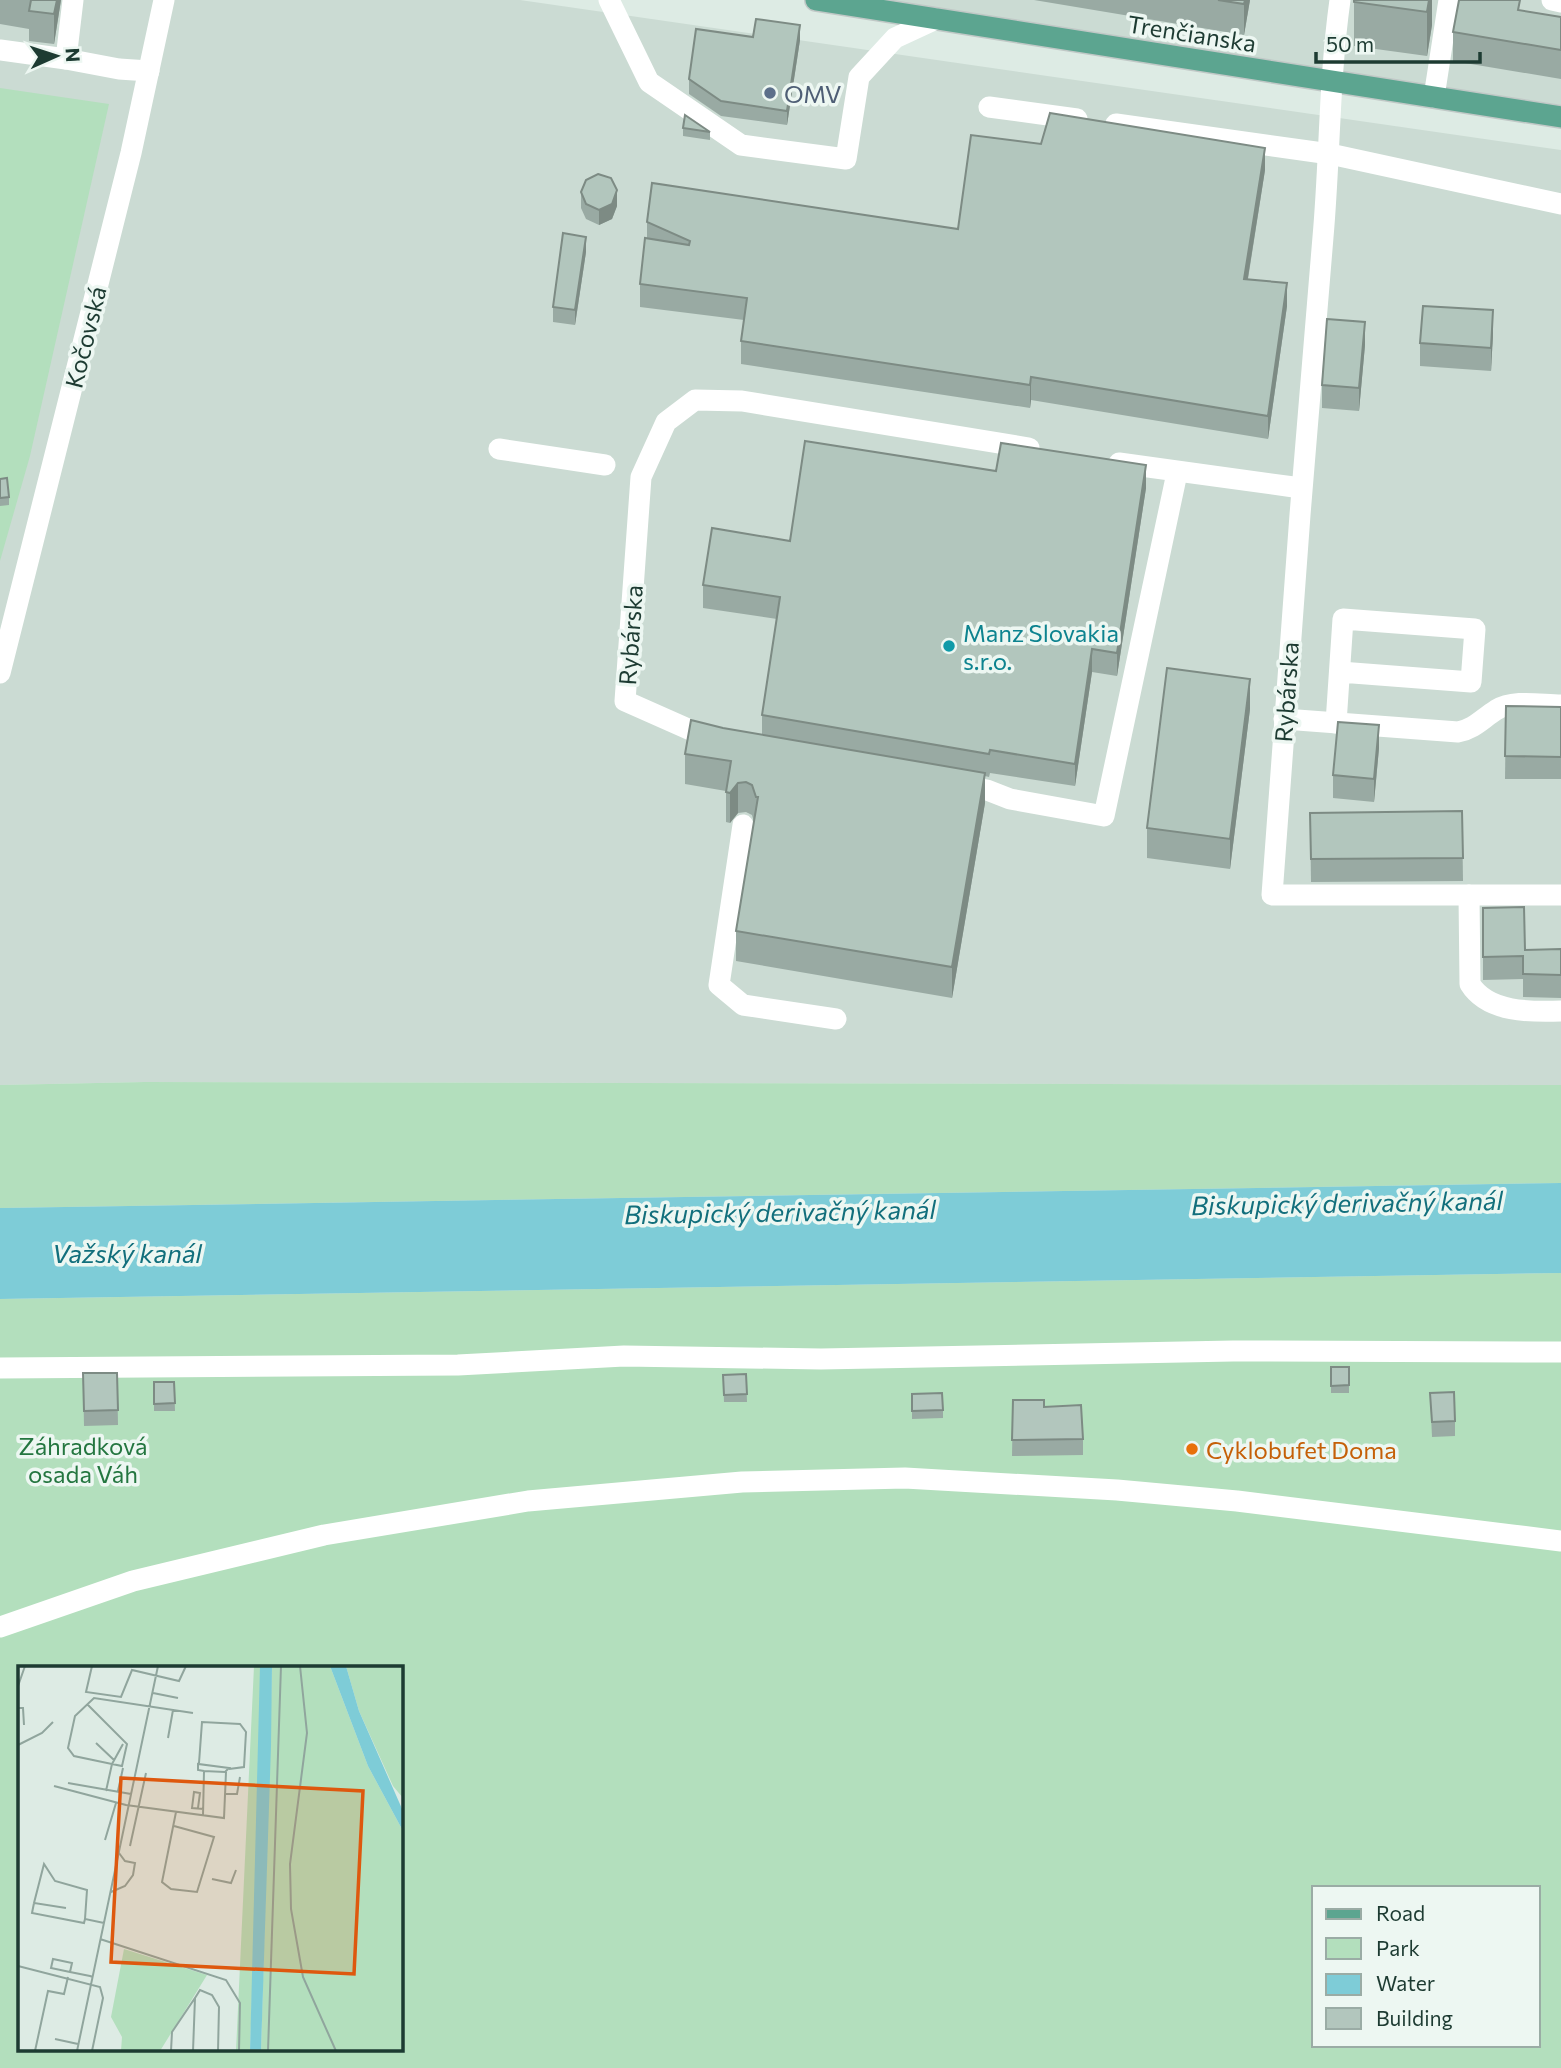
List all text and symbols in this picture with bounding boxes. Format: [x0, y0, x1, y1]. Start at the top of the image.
street label: Trenčianska [1126, 9, 1258, 57]
north arrow [21, 21, 91, 91]
scale bar [1316, 21, 1480, 65]
text: 50 m [1326, 31, 1374, 56]
text: N [62, 47, 85, 63]
place label: OMV [784, 79, 842, 108]
marker: OMV [762, 85, 778, 101]
street label: Kočovská [58, 283, 112, 391]
street label: Rybárska [612, 584, 648, 686]
place label: Manz Slovakia s.r.o. [963, 618, 1119, 675]
marker: Manz Slovakia s.r.o. [941, 638, 957, 654]
street label: Rybárska [1268, 641, 1304, 743]
water label: Biskupický derivačný kanál [1191, 1184, 1505, 1220]
water label: Biskupický derivačný kanál [624, 1193, 938, 1229]
water label: Važský kanál [52, 1237, 203, 1268]
park label: Záhradková osada Váh [19, 1431, 147, 1488]
place label: Cyklobufet Doma [1206, 1435, 1397, 1464]
marker: Cyklobufet Doma [1184, 1441, 1200, 1457]
inset map [18, 1666, 402, 2050]
legend [1312, 1886, 1540, 2047]
text: Road [1376, 1900, 1425, 1925]
text: Park [1376, 1935, 1420, 1960]
text: Water [1376, 1970, 1435, 1995]
text: Building [1376, 2005, 1453, 2030]

